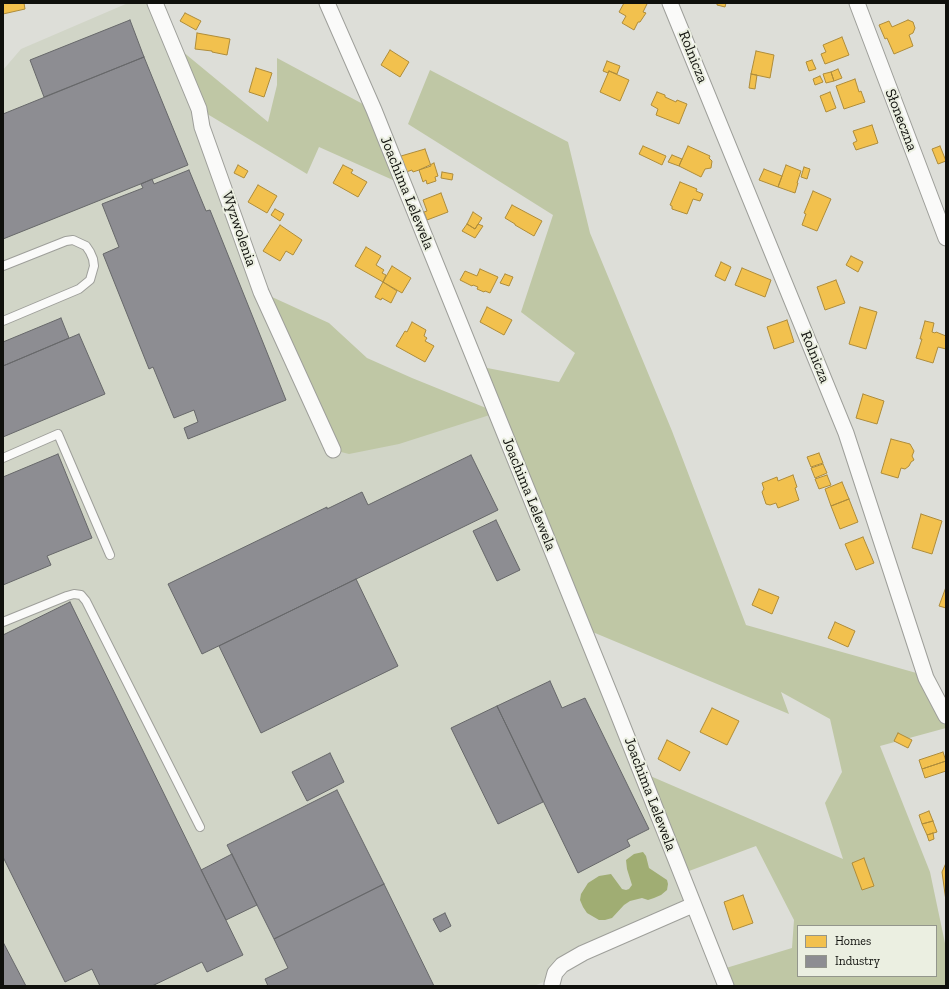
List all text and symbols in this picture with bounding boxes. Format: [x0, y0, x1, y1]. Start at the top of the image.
street label: Rolnicza [674, 28, 712, 86]
street label: Słoneczna [881, 86, 921, 154]
street label: Joachima Lelewela [376, 134, 438, 252]
street label: Wyzwolenia [218, 189, 260, 269]
street label: Rolnicza [796, 328, 834, 386]
street label: Joachima Lelewela [498, 435, 560, 553]
street label: Joachima Lelewela [620, 735, 680, 853]
legend [797, 925, 937, 977]
text: Homes [835, 934, 871, 948]
text: Industry [835, 954, 880, 968]

